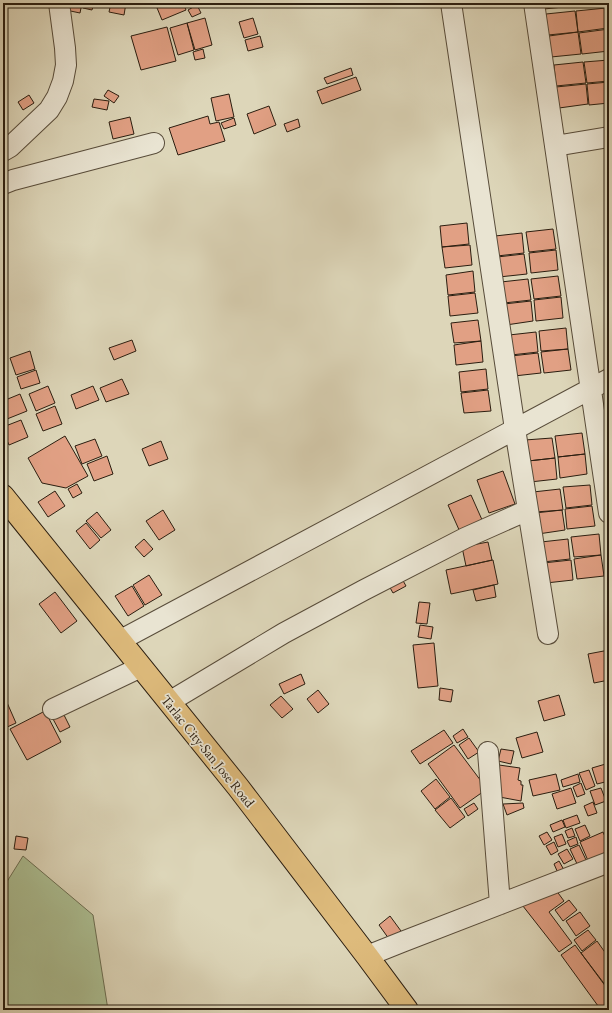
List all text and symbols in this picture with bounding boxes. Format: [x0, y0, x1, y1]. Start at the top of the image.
street label: Tarlac City-San Jose Road [157, 691, 259, 812]

